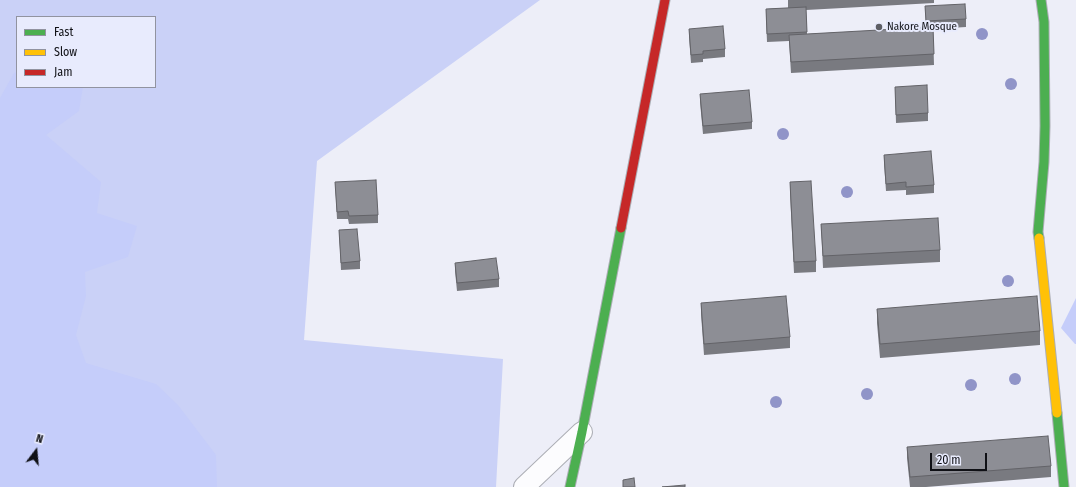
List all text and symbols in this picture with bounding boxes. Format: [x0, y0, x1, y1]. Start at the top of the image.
legend [16, 16, 156, 88]
place label: Nakore Mosque [887, 20, 957, 34]
marker: Nakore Mosque [874, 22, 884, 32]
text: Fast [54, 25, 73, 39]
text: Slow [54, 45, 77, 59]
text: Jam [54, 65, 72, 79]
north arrow [16, 431, 56, 471]
text: N [34, 432, 44, 446]
scale bar [932, 445, 989, 471]
text: 20 m [937, 453, 961, 467]

